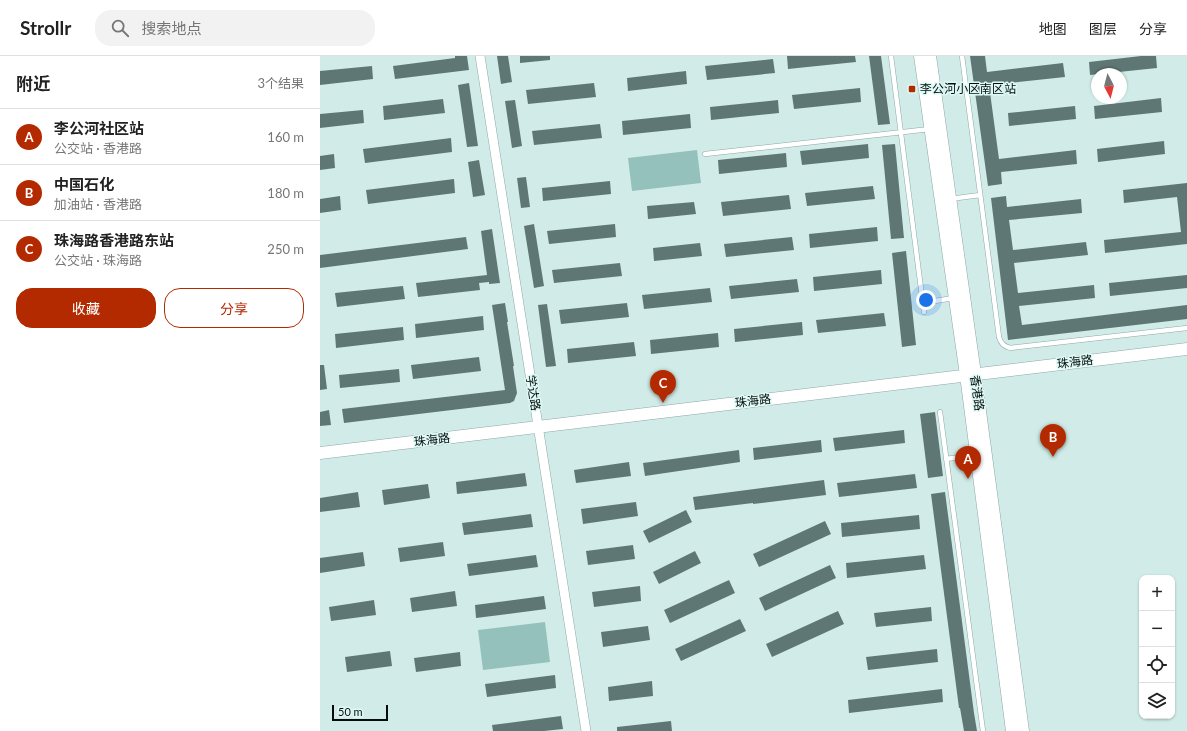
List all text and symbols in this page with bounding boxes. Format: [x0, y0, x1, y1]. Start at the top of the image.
search box [95, 10, 375, 46]
text: Strollr [20, 16, 71, 39]
icon: search [109, 17, 131, 39]
text: 搜索地点 [141, 19, 201, 37]
text: 地图 [1039, 20, 1067, 37]
text: 图层 [1089, 20, 1117, 37]
text: 分享 [1139, 20, 1167, 37]
north arrow [1091, 68, 1127, 104]
text: 附近 [16, 73, 50, 94]
text: 3个结果 [257, 75, 304, 91]
place label: 李公河小区南区站 [920, 81, 1016, 96]
marker: 李公河小区南区站 [907, 84, 917, 94]
text: 李公河社区站 [54, 119, 144, 137]
text: A [24, 129, 34, 145]
text: 160 m [267, 129, 304, 145]
text: 公交站 · 香港路 [54, 140, 142, 156]
text: 中国石化 [54, 175, 114, 193]
text: B [25, 185, 33, 201]
text: 180 m [267, 185, 304, 201]
text: 加油站 · 香港路 [54, 196, 142, 212]
text: 珠海路香港路东站 [54, 231, 174, 249]
text: C [25, 241, 33, 257]
text: 250 m [267, 241, 304, 257]
text: 公交站 · 珠海路 [54, 252, 142, 268]
button: 收藏 [16, 288, 156, 328]
button: 分享 [164, 288, 304, 328]
your location [916, 290, 936, 310]
street label: 珠海路 [1056, 352, 1094, 371]
pin: C [650, 370, 676, 403]
street label: 学达路 [523, 374, 544, 412]
street label: 香港路 [968, 374, 987, 412]
street label: 珠海路 [734, 391, 772, 410]
pin: B [1040, 424, 1066, 457]
street label: 珠海路 [413, 430, 451, 449]
pin: A [955, 446, 981, 479]
map controls [1139, 575, 1175, 719]
button: + [1139, 575, 1175, 611]
button: − [1139, 611, 1175, 647]
button: locate [1139, 647, 1175, 683]
button: layers [1139, 683, 1175, 719]
scale bar [332, 703, 388, 722]
text: 50 m [338, 705, 363, 718]

